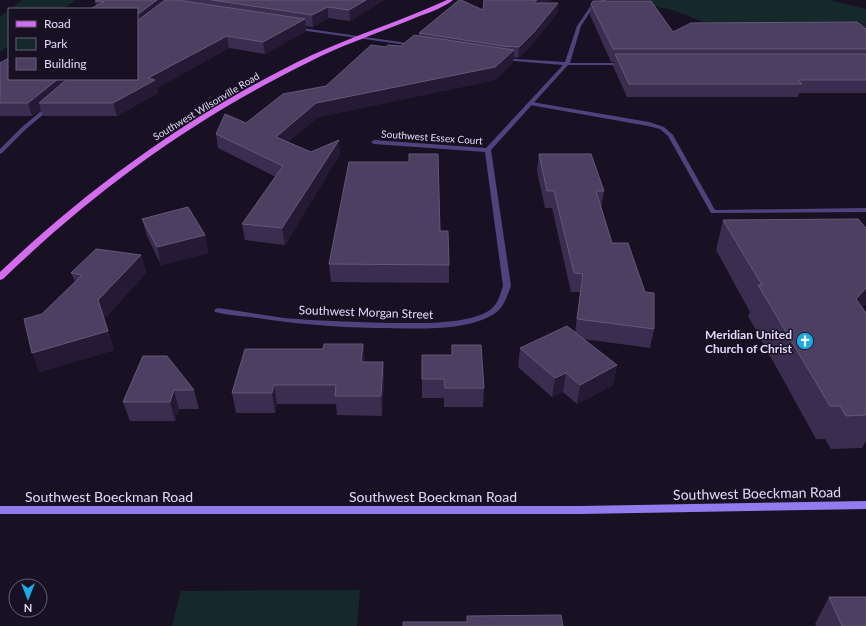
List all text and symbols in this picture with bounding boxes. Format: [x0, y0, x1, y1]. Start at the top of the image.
legend [8, 8, 138, 80]
text: Road [44, 16, 71, 31]
text: Park [44, 36, 68, 51]
text: Building [44, 56, 87, 71]
street label: Southwest Wilsonville Road [151, 69, 261, 143]
street label: Southwest Essex Court [381, 127, 483, 147]
street label: Southwest Morgan Street [298, 302, 434, 322]
place label: Meridian United Church of Christ [705, 327, 793, 356]
church icon: Meridian United Church of Christ [795, 331, 815, 351]
street label: Southwest Boeckman Road [673, 483, 841, 503]
street label: Southwest Boeckman Road [25, 488, 193, 505]
street label: Southwest Boeckman Road [349, 488, 517, 505]
north arrow [8, 578, 48, 618]
text: N [24, 602, 32, 615]

